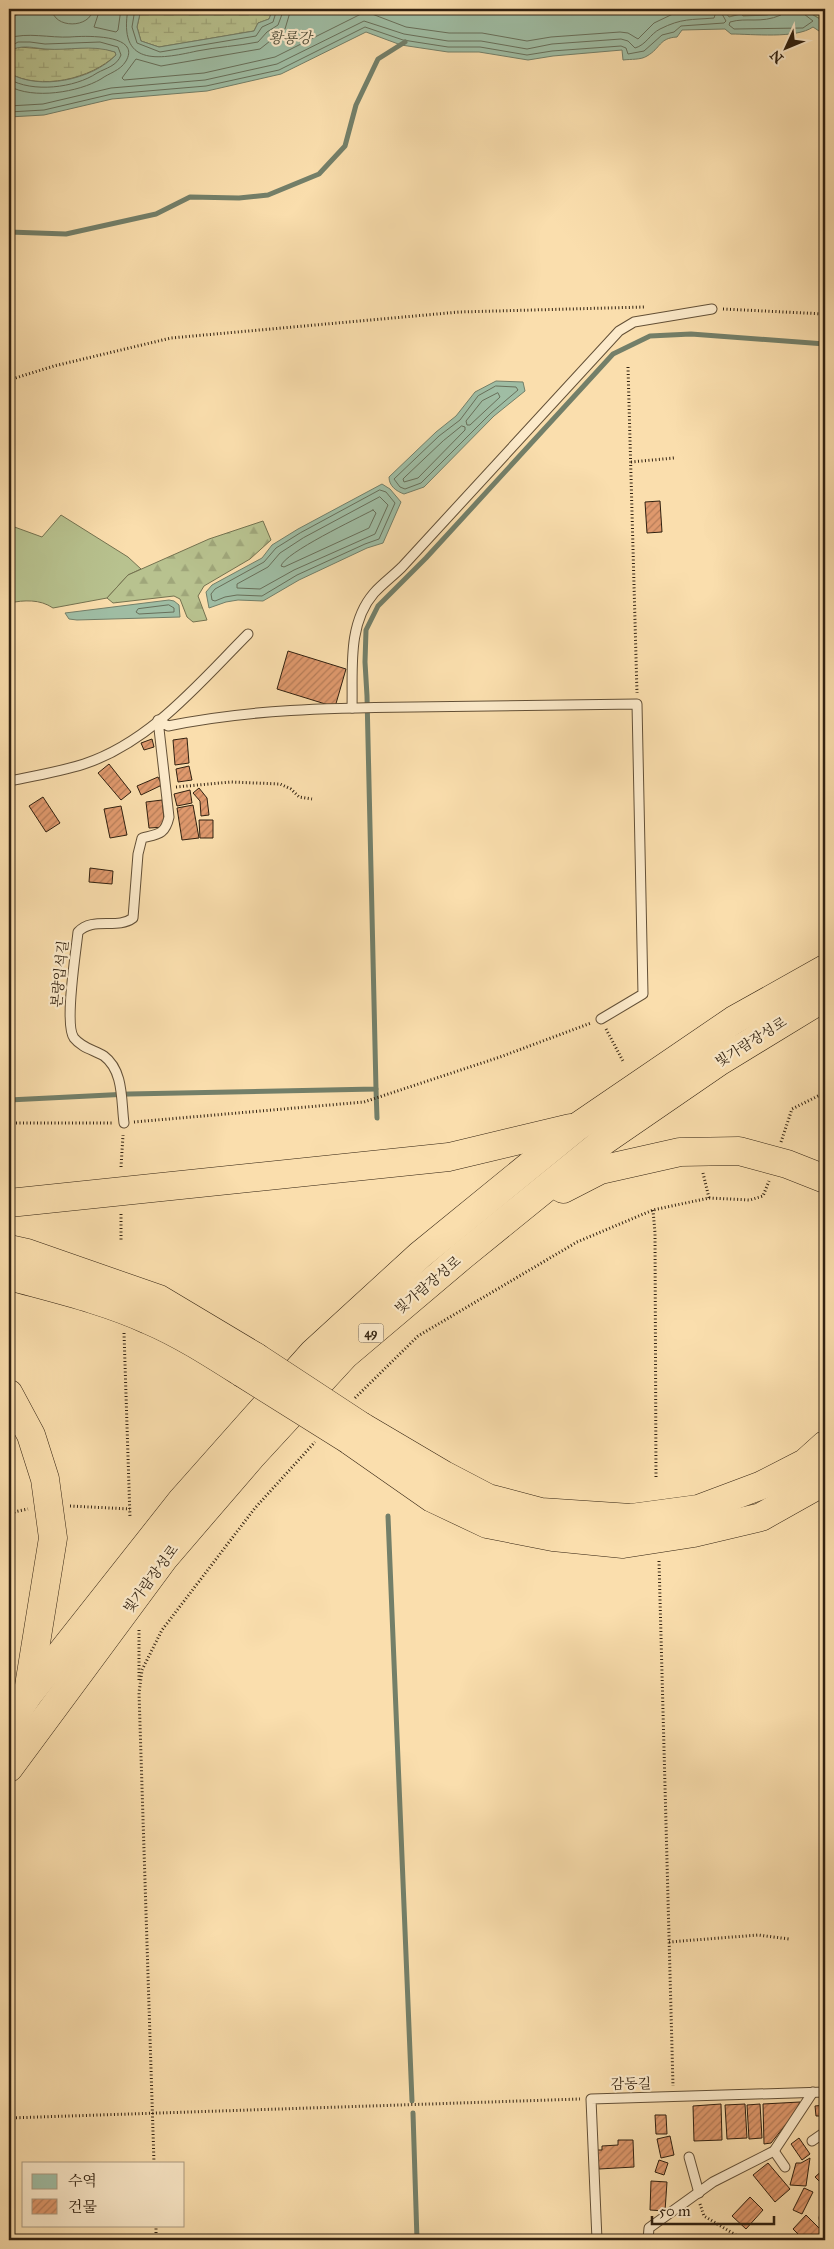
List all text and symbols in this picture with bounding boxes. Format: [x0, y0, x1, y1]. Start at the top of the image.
north arrow [762, 22, 812, 72]
water label: 황룡강 [268, 29, 314, 47]
text: N [767, 46, 787, 67]
street label: 본량입석길 [48, 939, 72, 1009]
street label: 빛가람장성로 [712, 1013, 790, 1071]
street label: 빛가람장성로 [391, 1252, 465, 1318]
road number: 49 [358, 1324, 384, 1342]
street label: 빛가람장성로 [120, 1541, 182, 1617]
street label: 감동길 [611, 2075, 651, 2093]
legend [22, 2162, 185, 2226]
text: 수역 [68, 2172, 97, 2190]
scale bar [652, 2194, 774, 2226]
text: 건물 [68, 2198, 97, 2216]
text: 50 m [659, 2202, 691, 2220]

